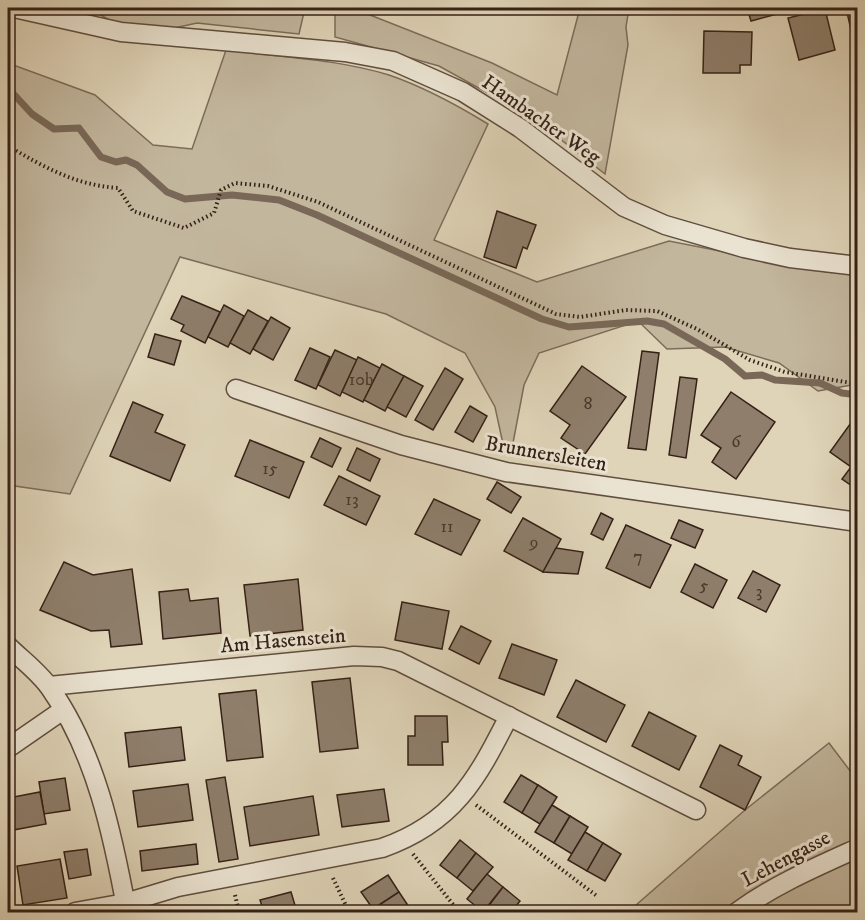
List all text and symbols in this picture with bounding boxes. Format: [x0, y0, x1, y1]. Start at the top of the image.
street label: Hambacher Weg [477, 69, 606, 171]
house number: 10b [349, 369, 373, 391]
house number: 8 [583, 393, 593, 415]
street label: Brunnersleiten [483, 431, 609, 478]
house number: 6 [731, 431, 741, 453]
house number: 15 [262, 458, 278, 480]
house number: 13 [345, 489, 359, 511]
house number: 11 [440, 516, 454, 538]
house number: 9 [529, 532, 538, 554]
house number: 7 [633, 546, 643, 568]
house number: 5 [700, 575, 709, 597]
house number: 3 [756, 581, 762, 603]
street label: Am Hasenstein [219, 623, 347, 659]
street label: Lehengasse [737, 825, 835, 893]

